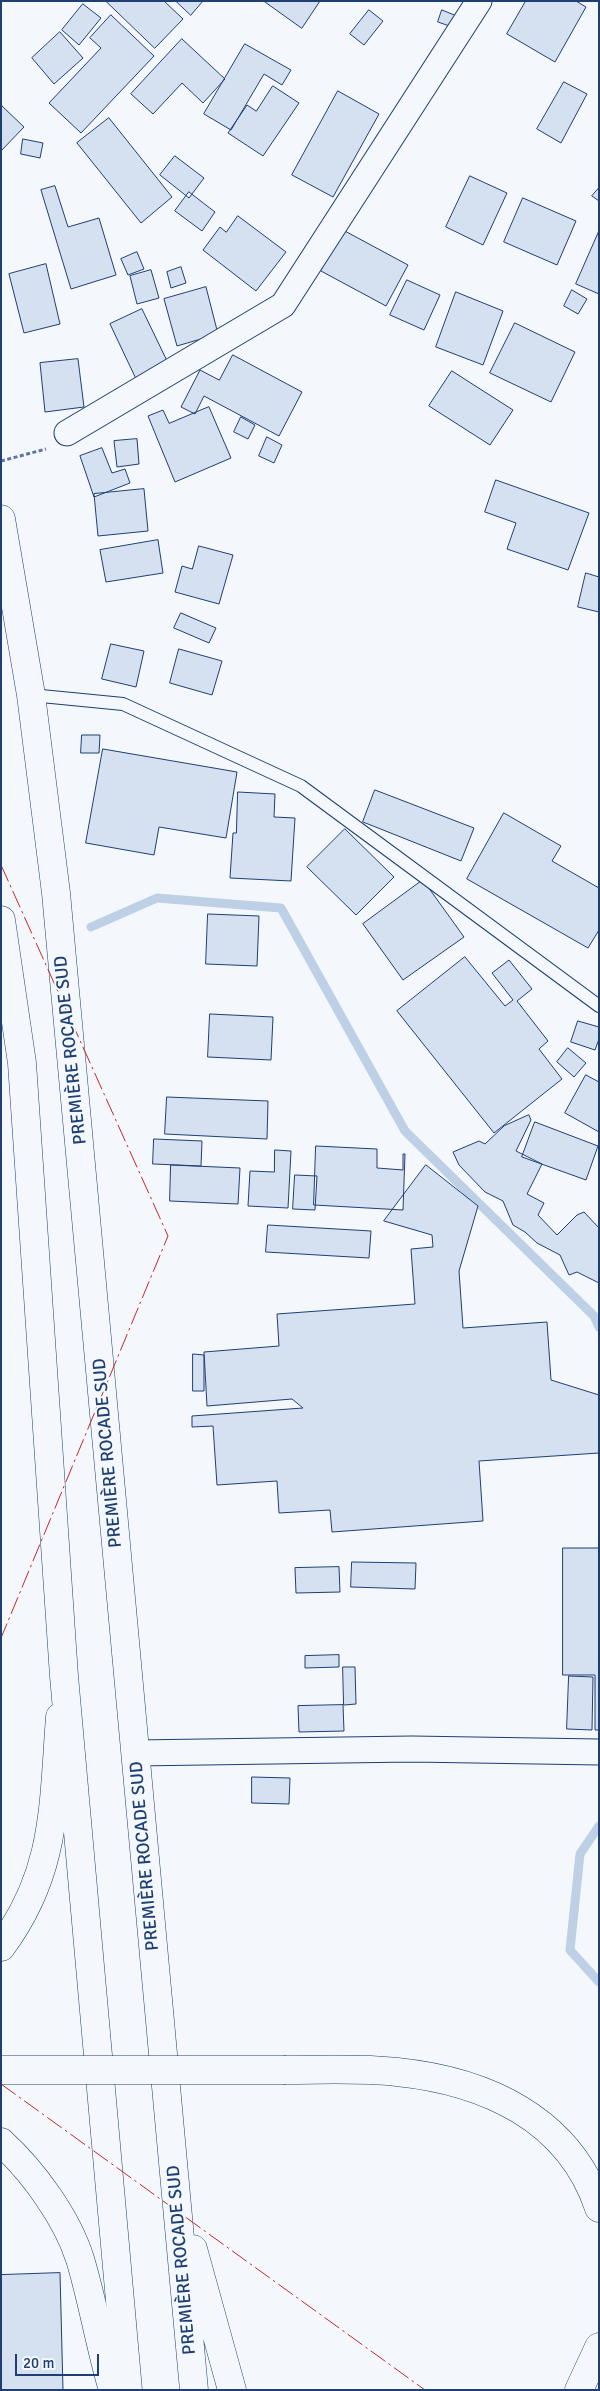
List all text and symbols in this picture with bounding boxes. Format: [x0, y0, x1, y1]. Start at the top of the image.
street label: PREMIÈRE ROCADE SUD [50, 954, 92, 1146]
street label: PREMIÈRE ROCADE SUD [89, 1357, 127, 1549]
street label: PREMIÈRE ROCADE SUD [126, 1760, 164, 1952]
street label: PREMIÈRE ROCADE SUD [163, 2164, 201, 2356]
scale bar [18, 2344, 101, 2376]
text: 20 m [23, 2354, 54, 2372]

